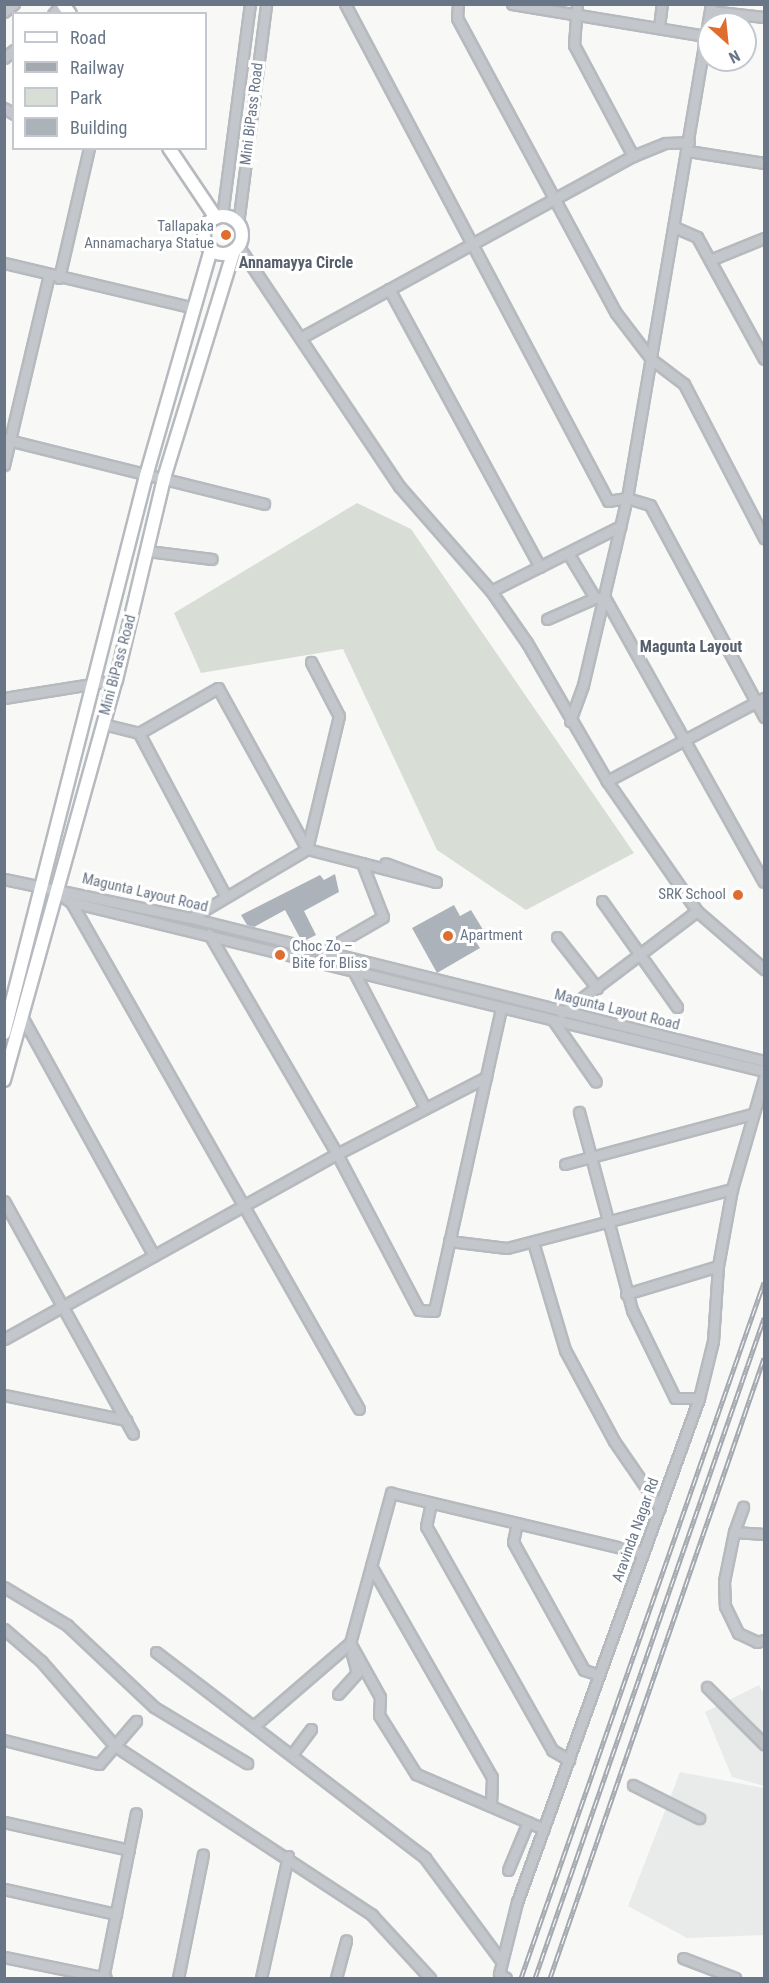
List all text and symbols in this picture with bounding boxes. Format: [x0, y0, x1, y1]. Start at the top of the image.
legend [12, 12, 207, 150]
north arrow [697, 12, 757, 72]
text: Road [70, 27, 106, 48]
text: N [726, 46, 743, 67]
text: Railway [70, 57, 124, 78]
street label: Mini BiPass Road [237, 62, 267, 166]
text: Park [70, 87, 102, 108]
text: Building [70, 117, 127, 138]
place label: Tallapaka Annamacharya Statue [84, 217, 214, 252]
marker: Tallapaka Annamacharya Statue [219, 228, 233, 242]
district label: Annamayya Circle [239, 253, 353, 273]
street label: Mini BiPass Road [96, 613, 140, 717]
district label: Magunta Layout [640, 637, 742, 657]
street label: Magunta Layout Road [80, 870, 210, 916]
place label: SRK School [658, 886, 726, 904]
marker: SRK School [731, 888, 745, 902]
place label: Apartment [460, 927, 523, 945]
marker: Apartment [441, 929, 455, 943]
place label: Choc Zo – Bite for Bliss [292, 937, 368, 972]
marker: Choc Zo – Bite for Bliss [273, 948, 287, 962]
street label: Magunta Layout Road [552, 986, 682, 1034]
street label: Aravinda Nagar Rd [609, 1475, 663, 1585]

